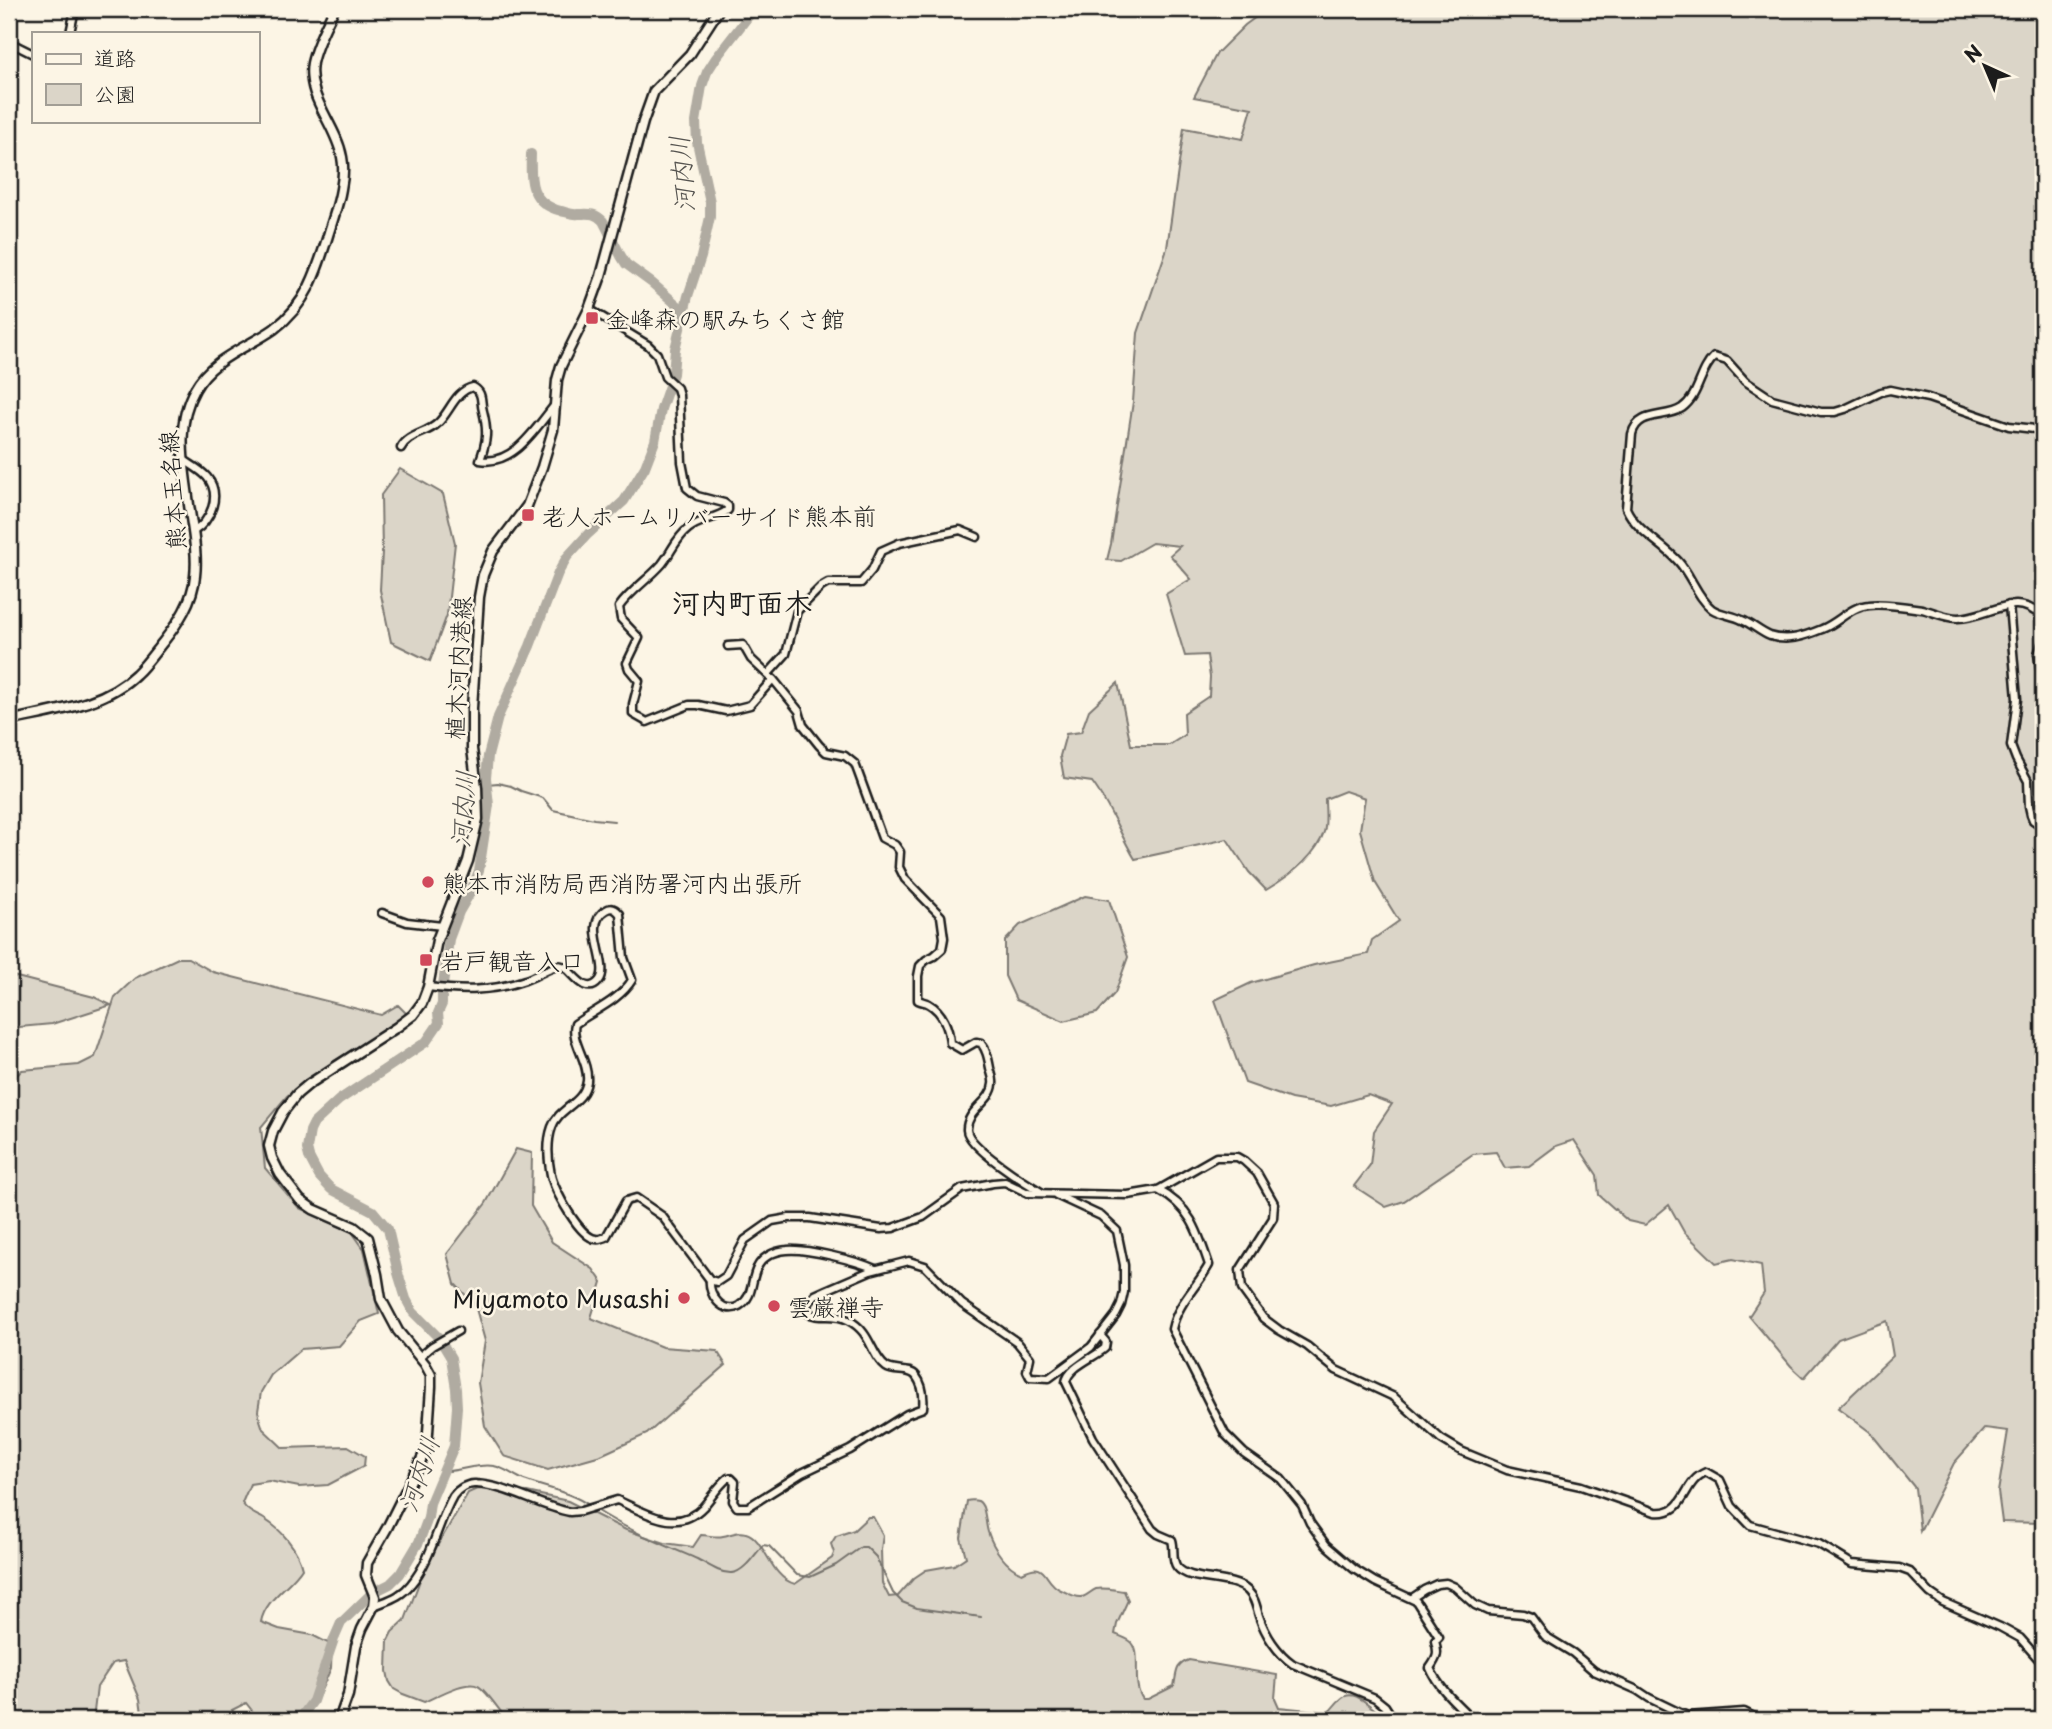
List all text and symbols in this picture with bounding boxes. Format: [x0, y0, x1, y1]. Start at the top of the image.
legend [32, 32, 259, 122]
north arrow [1951, 32, 2021, 102]
text: N [1957, 38, 1988, 68]
text: 道路 [94, 41, 136, 73]
text: 公園 [94, 77, 136, 109]
water label: 河内川 [658, 133, 704, 215]
place label: 金峰森の駅みちくさ館 [606, 300, 845, 336]
marker: 金峰森の駅みちくさ館 [584, 310, 600, 326]
street label: 熊本玉名線 [149, 429, 193, 551]
place label: 老人ホームリバーサイド熊本前 [542, 497, 877, 533]
marker: 老人ホームリバーサイド熊本前 [520, 507, 536, 523]
district label: 河内町面木 [672, 580, 812, 623]
street label: 植木河内港線 [435, 595, 479, 741]
water label: 河内川 [440, 769, 484, 849]
place label: 熊本市消防局西消防署河内出張所 [442, 864, 802, 900]
marker: 熊本市消防局西消防署河内出張所 [420, 874, 436, 890]
place label: 岩戸観音入口 [440, 942, 584, 978]
marker: 岩戸観音入口 [418, 952, 434, 968]
place label: Miyamoto Musashi [452, 1280, 670, 1316]
place label: 雲巌禅寺 [788, 1288, 884, 1324]
marker: Miyamoto Musashi [676, 1290, 692, 1306]
marker: 雲巌禅寺 [766, 1298, 782, 1314]
water label: 河内川 [387, 1431, 449, 1517]

